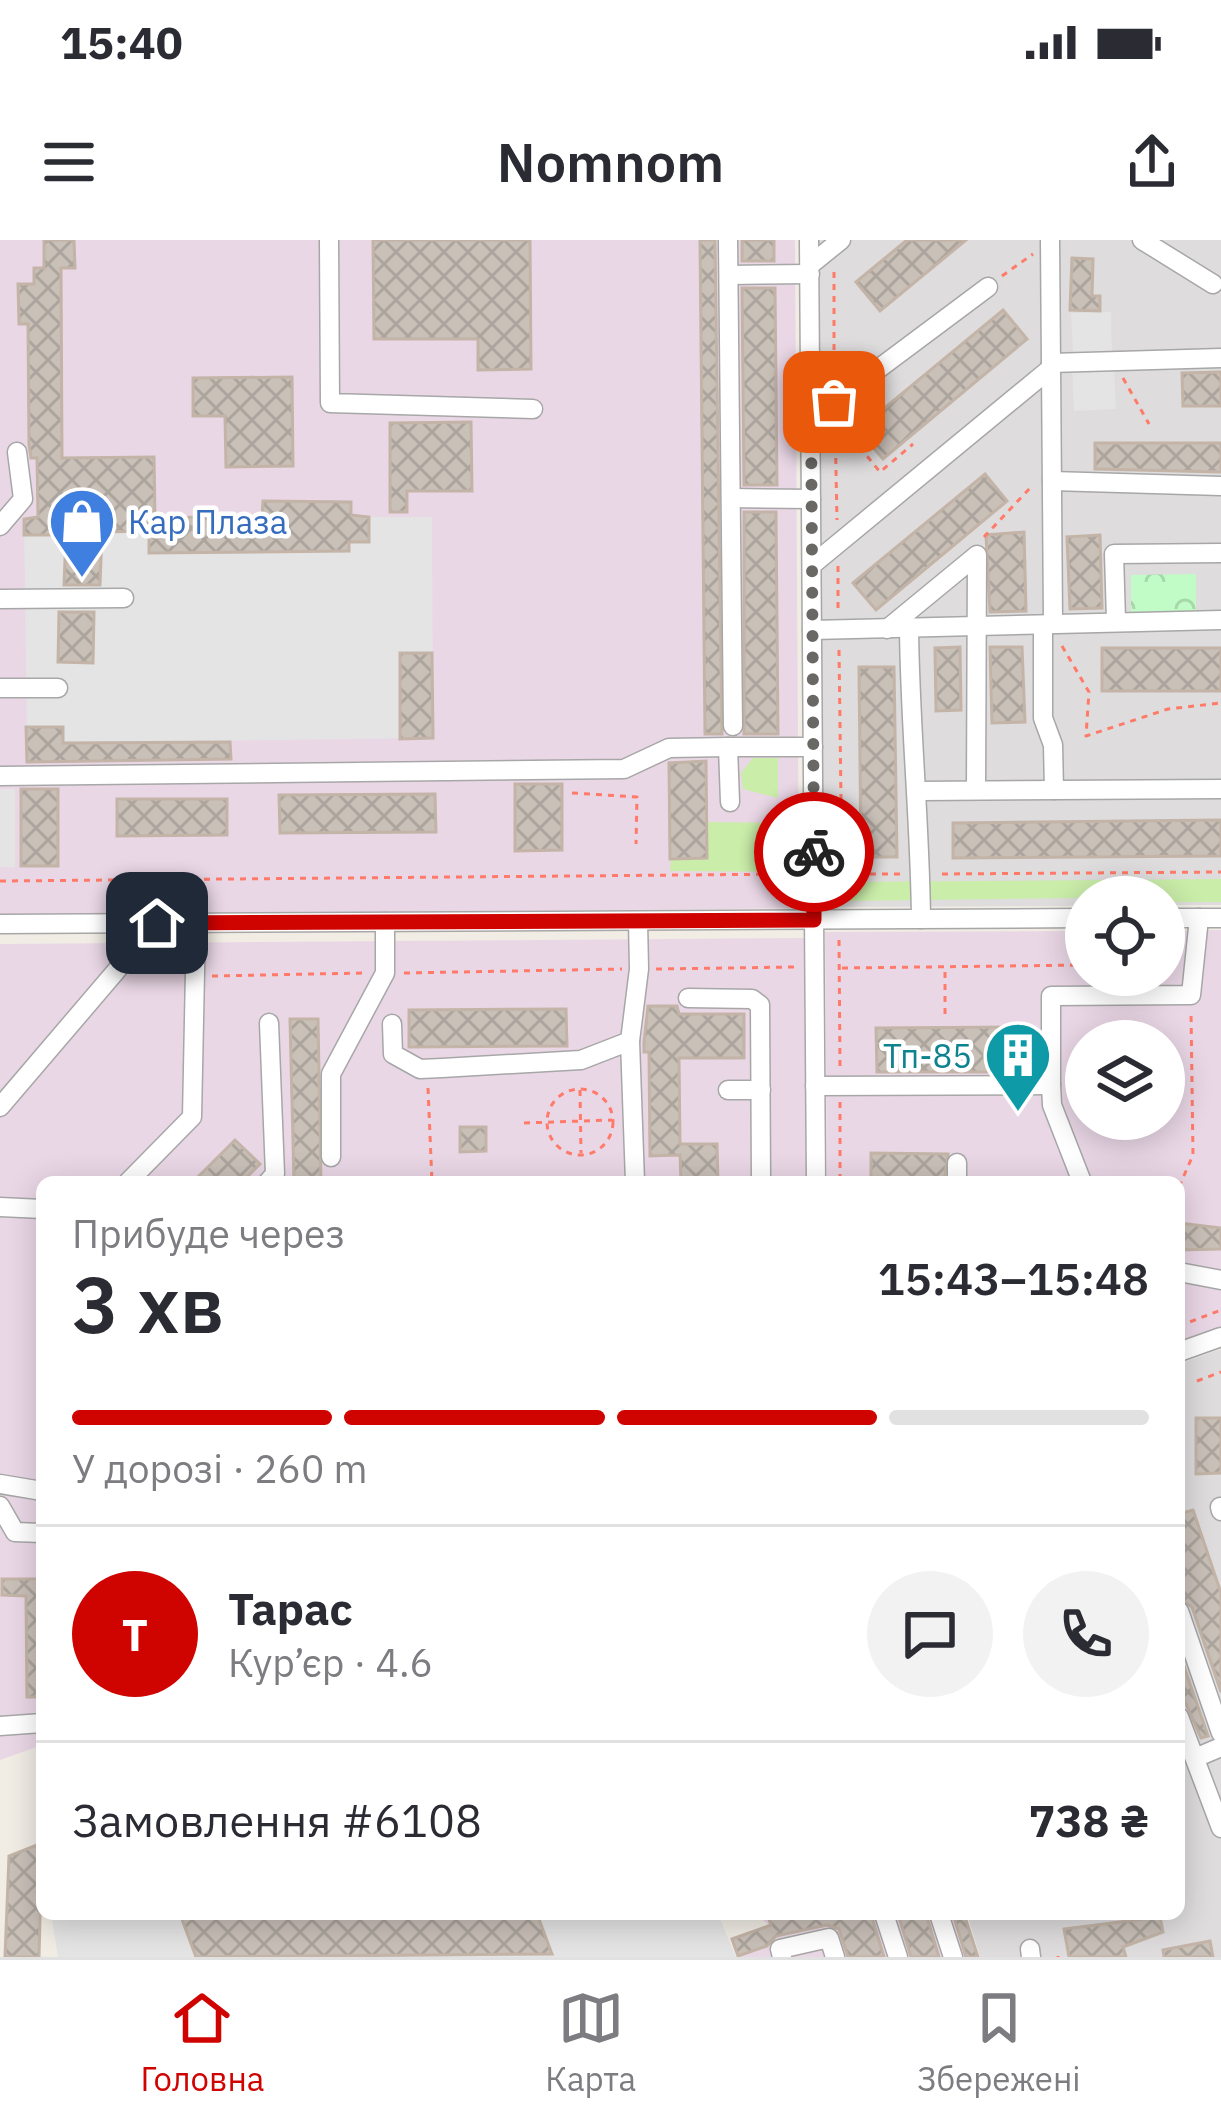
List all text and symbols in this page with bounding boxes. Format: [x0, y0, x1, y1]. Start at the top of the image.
text: 15:40 [60, 13, 183, 71]
text: Nomnom [497, 127, 724, 197]
icon: menu [36, 129, 102, 195]
icon: share [1119, 129, 1185, 195]
pin [783, 351, 885, 453]
icon: bag [801, 369, 867, 435]
shop icon: Кар Плаза [47, 486, 117, 580]
place label: Кар Плаза [128, 500, 287, 543]
courier [754, 792, 874, 912]
icon: bike [781, 819, 847, 885]
pin [106, 872, 208, 974]
map controls [1065, 876, 1185, 1140]
button: locate [1065, 876, 1185, 996]
icon: home [124, 890, 190, 956]
building icon: Тп-85 [983, 1020, 1053, 1114]
button: layers [1065, 1020, 1185, 1140]
place label: Тп-85 [883, 1034, 972, 1077]
text: Прибуде через [72, 1208, 345, 1259]
text: 15:43–15:48 [878, 1249, 1149, 1307]
text: 3 хв [72, 1253, 224, 1354]
text: У дорозі · 260 m [72, 1443, 368, 1494]
button: chat [867, 1571, 993, 1697]
button: phone [1023, 1571, 1149, 1697]
text: Тарас [228, 1579, 353, 1637]
text: Т [122, 1605, 148, 1663]
text: Кур’єр · 4.6 [228, 1637, 433, 1688]
text: Замовлення #6108 [72, 1791, 482, 1849]
text: 738 ₴ [1028, 1791, 1149, 1849]
tab: Головна [140, 1985, 264, 2100]
tab: Карта [545, 1985, 636, 2100]
tab: Збережені [917, 1985, 1081, 2100]

